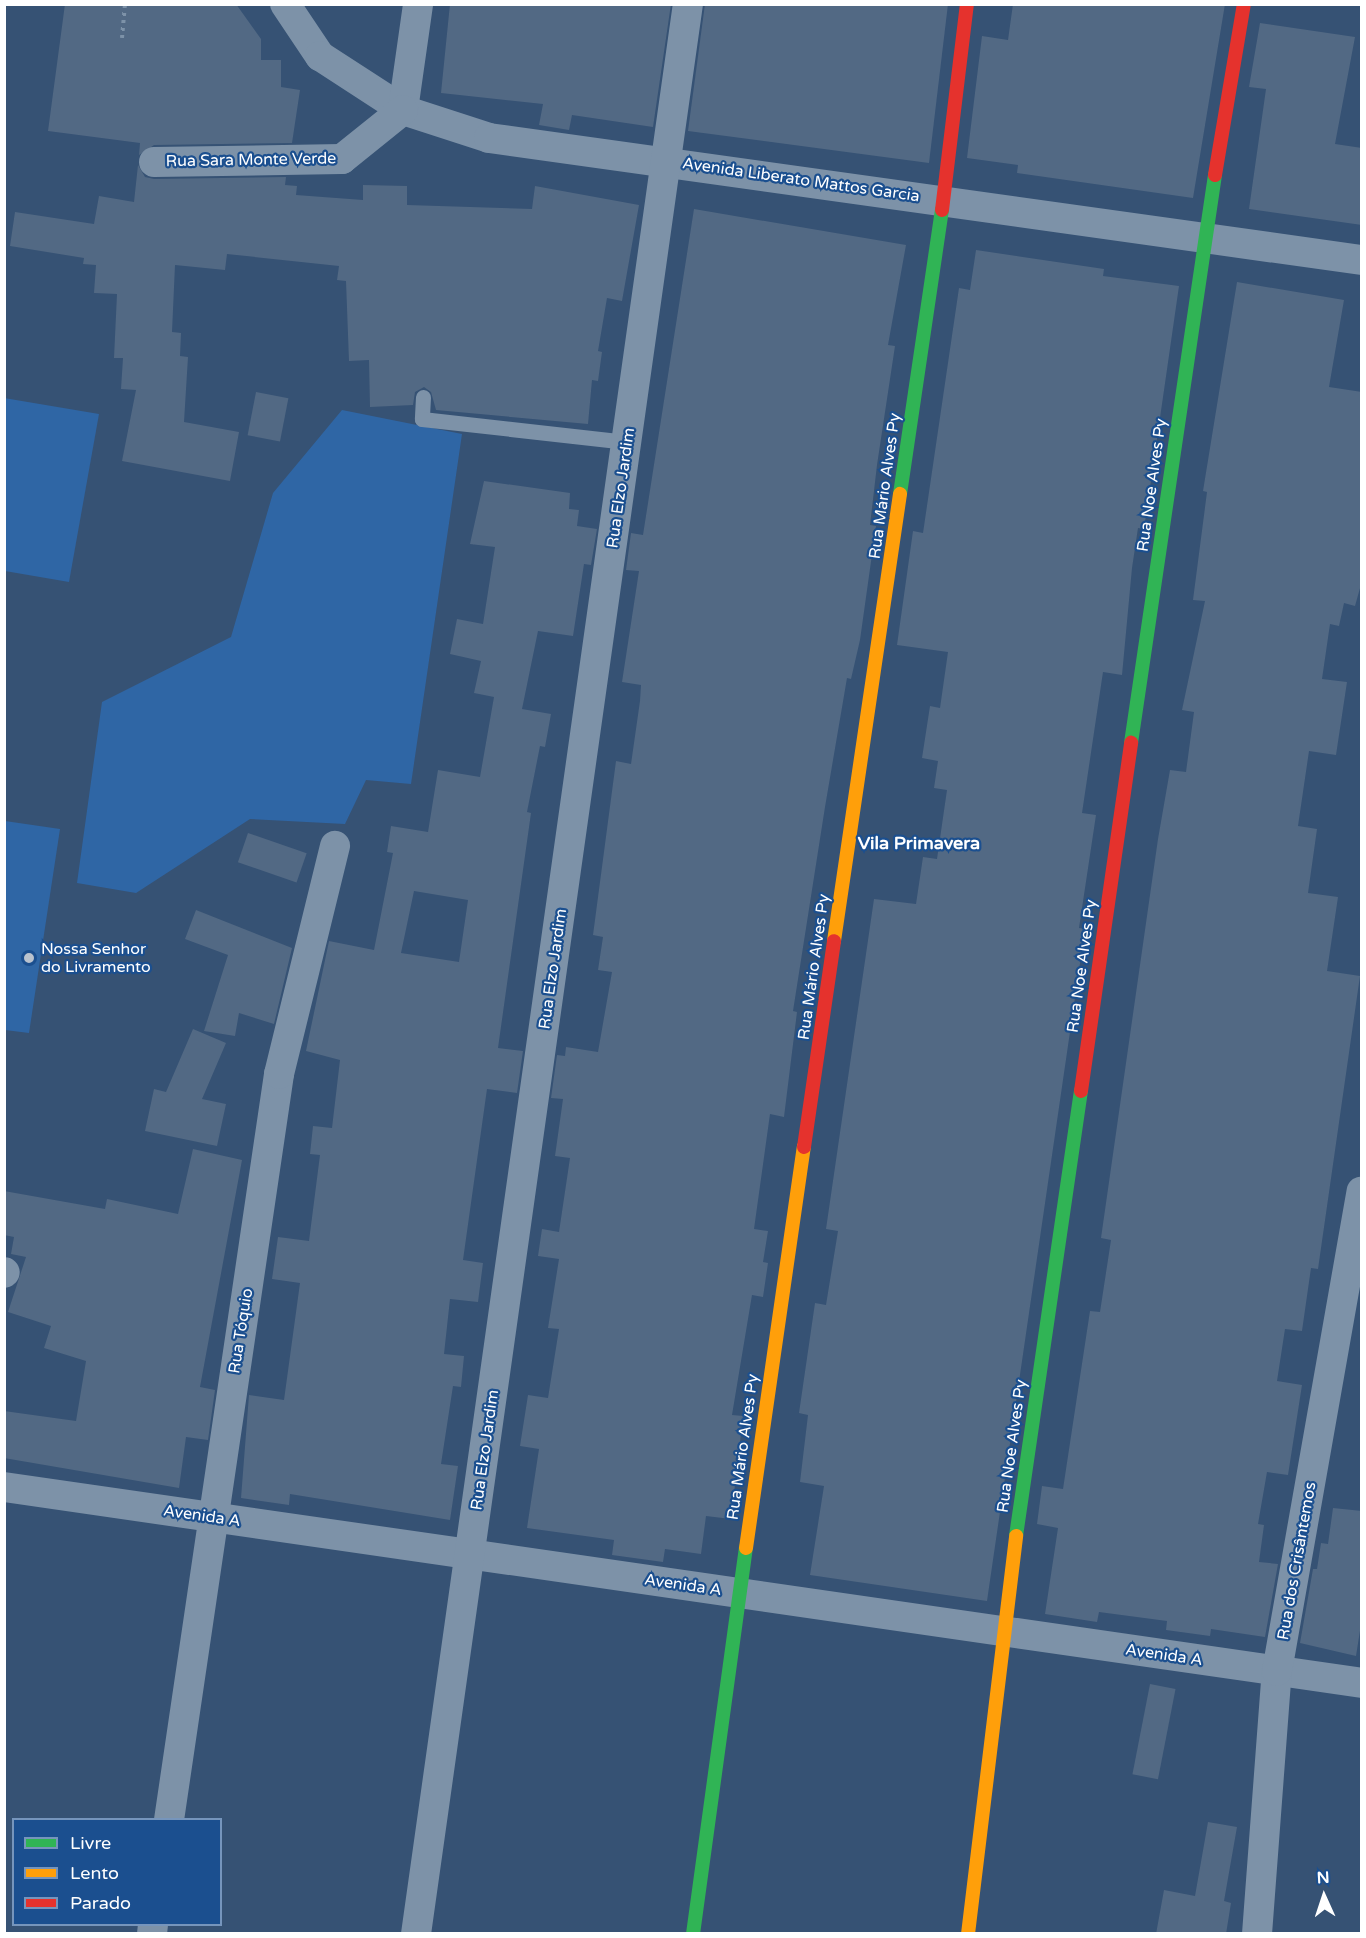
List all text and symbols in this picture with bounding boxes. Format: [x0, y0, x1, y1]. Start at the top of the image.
street label: Rua Sara Monte Verde [166, 149, 336, 171]
street label: Avenida Liberato Mattos Garcia [681, 154, 921, 206]
street label: Rua Mário Alves Py [865, 412, 905, 560]
street label: Rua Noe Alves Py [1133, 417, 1171, 553]
street label: Rua Elzo Jardim [603, 427, 639, 549]
district label: Vila Primavera [858, 832, 980, 854]
street label: Rua Mário Alves Py [794, 893, 834, 1041]
street label: Rua Noe Alves Py [1063, 898, 1101, 1034]
street label: Rua Elzo Jardim [535, 908, 571, 1030]
place label: Nossa Senhor do Livramento [41, 939, 151, 977]
marker: Nossa Senhor do Livramento [22, 951, 36, 965]
street label: Rua Tóquio [225, 1287, 257, 1375]
street label: Rua Mário Alves Py [723, 1373, 763, 1521]
street label: Rua Noe Alves Py [993, 1378, 1031, 1514]
street label: Rua Elzo Jardim [467, 1389, 503, 1511]
street label: Rua dos Crisântemos [1274, 1480, 1320, 1642]
street label: Avenida A [162, 1501, 242, 1531]
street label: Avenida A [643, 1570, 723, 1600]
street label: Avenida A [1124, 1640, 1204, 1670]
legend [12, 1818, 222, 1926]
text: Livre [70, 1832, 111, 1854]
text: Lento [70, 1862, 119, 1884]
north arrow [1294, 1866, 1354, 1926]
text: N [1316, 1868, 1330, 1888]
text: Parado [70, 1892, 131, 1914]

